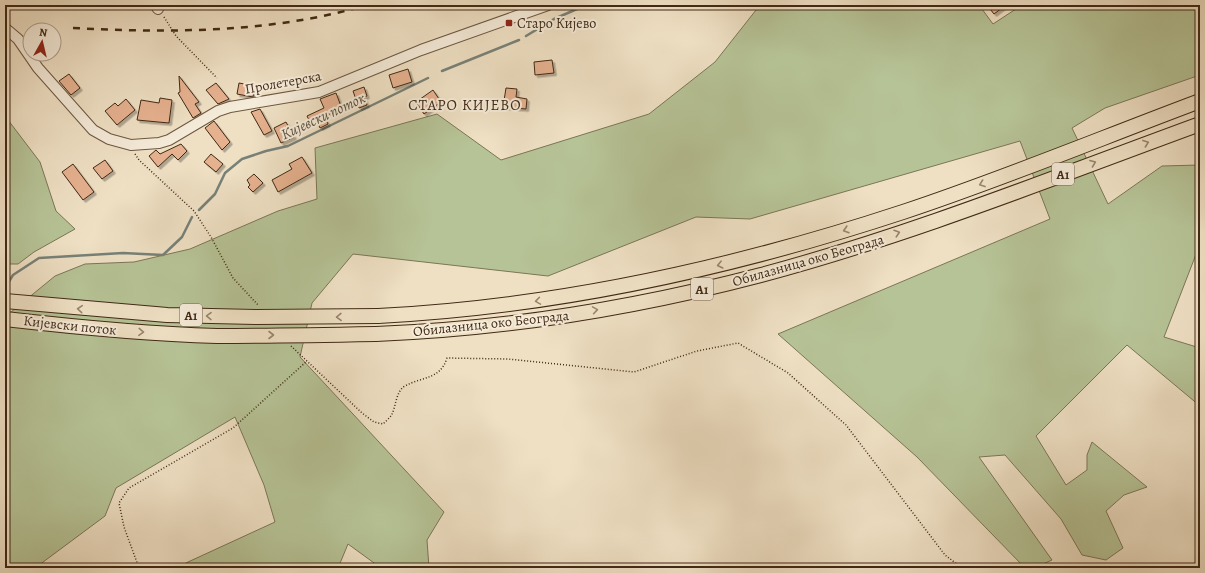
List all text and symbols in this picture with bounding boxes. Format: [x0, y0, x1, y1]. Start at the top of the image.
place label: Старо Кијево [517, 14, 596, 33]
marker: Старо Кијево [504, 18, 514, 28]
north arrow [22, 22, 62, 62]
text: N [38, 25, 48, 41]
street label: Пролетерска [243, 66, 323, 99]
water label: Кијевски поток [278, 88, 369, 144]
district label: СТАРО КИЈЕВО [408, 95, 522, 115]
one-way arrow [1142, 140, 1149, 148]
one-way arrow [1089, 159, 1096, 167]
road number: A1 [1052, 163, 1074, 185]
one-way arrow [978, 179, 985, 187]
one-way arrow [842, 225, 849, 234]
street label: Обилазница око Београда [730, 230, 887, 291]
one-way arrow [894, 230, 901, 238]
one-way arrow [717, 260, 724, 269]
road number: A1 [691, 278, 713, 300]
one-way arrow [535, 296, 541, 305]
one-way arrow [77, 304, 83, 313]
road number: A1 [180, 304, 202, 326]
street label: Обилазница око Београда [412, 306, 571, 341]
one-way arrow [592, 307, 598, 315]
street label: Кијевски поток [22, 311, 117, 340]
one-way arrow [206, 312, 212, 320]
one-way arrow [336, 313, 342, 321]
one-way arrow [138, 328, 144, 336]
one-way arrow [268, 331, 274, 339]

